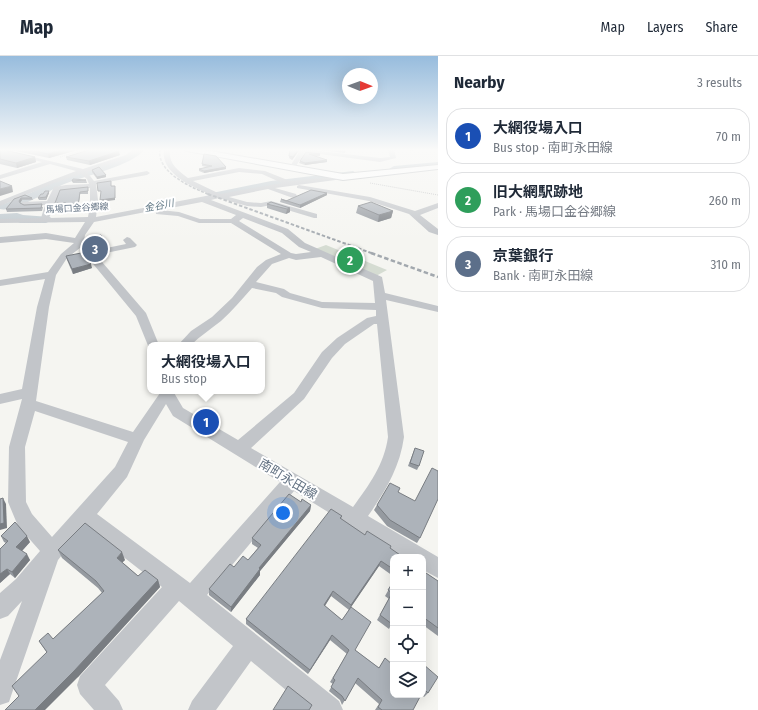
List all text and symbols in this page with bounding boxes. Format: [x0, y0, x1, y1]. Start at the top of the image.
text: Map [20, 16, 53, 39]
text: Map [601, 19, 625, 36]
text: Layers [647, 19, 683, 36]
text: Share [705, 19, 738, 36]
north arrow [342, 68, 378, 104]
text: Nearby [454, 72, 505, 93]
text: 3 results [697, 75, 742, 90]
text: 大網役場入口 [493, 119, 583, 137]
text: 1 [465, 129, 471, 144]
text: 70 m [716, 129, 741, 144]
text: Bus stop · 南町永田線 [493, 140, 613, 155]
text: 旧大網駅跡地 [493, 183, 583, 201]
text: 2 [465, 193, 471, 208]
text: 260 m [709, 193, 741, 208]
water label: 金谷川 [143, 197, 176, 215]
street label: 馬場口金谷郷線 [45, 201, 110, 215]
text: Park · 馬場口金谷郷線 [493, 204, 616, 219]
pin: 3 [82, 234, 108, 264]
pin: 2 [337, 245, 363, 275]
text: 京葉銀行 [493, 247, 553, 265]
text: 3 [465, 257, 471, 272]
text: 310 m [711, 257, 741, 272]
text: Bank · 南町永田線 [493, 268, 593, 283]
popup [147, 342, 265, 394]
text: 大網役場入口 [161, 353, 251, 371]
text: Bus stop [161, 371, 207, 386]
pin: 1 [193, 407, 219, 437]
street label: 南町永田線 [256, 456, 320, 502]
your location [273, 503, 293, 523]
map controls [390, 554, 426, 698]
button: + [390, 554, 426, 590]
button: − [390, 590, 426, 626]
button: locate [390, 626, 426, 662]
button: layers [390, 662, 426, 698]

